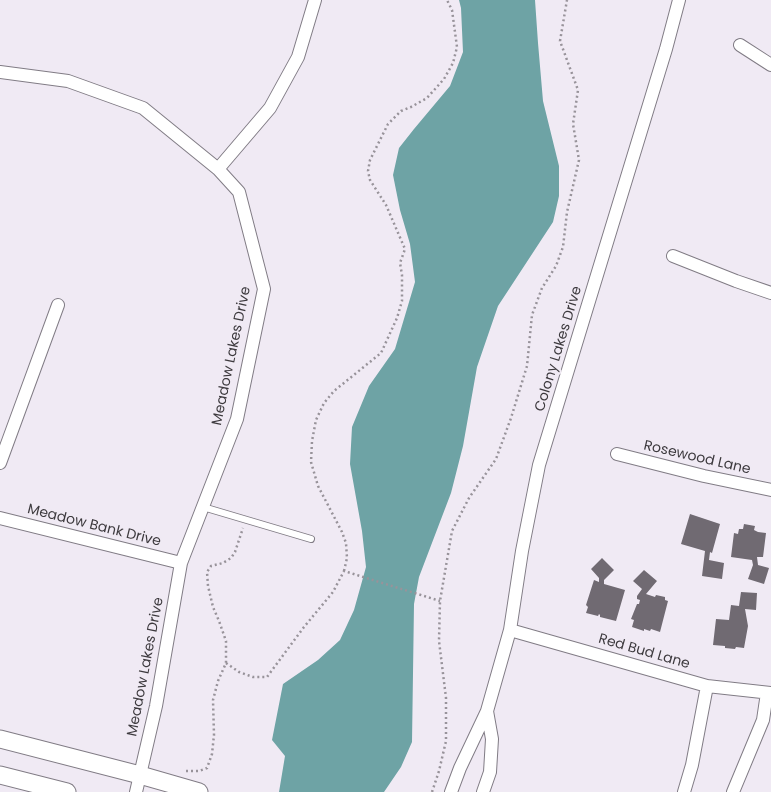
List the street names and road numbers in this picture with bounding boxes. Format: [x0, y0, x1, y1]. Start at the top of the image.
street label: Colony Lakes Drive [532, 284, 586, 414]
street label: Meadow Lakes Drive [209, 285, 255, 427]
street label: Rosewood Lane [642, 438, 752, 478]
street label: Meadow Bank Drive [26, 501, 162, 551]
street label: Meadow Lakes Drive [124, 596, 168, 738]
street label: Red Bud Lane [596, 631, 692, 673]

